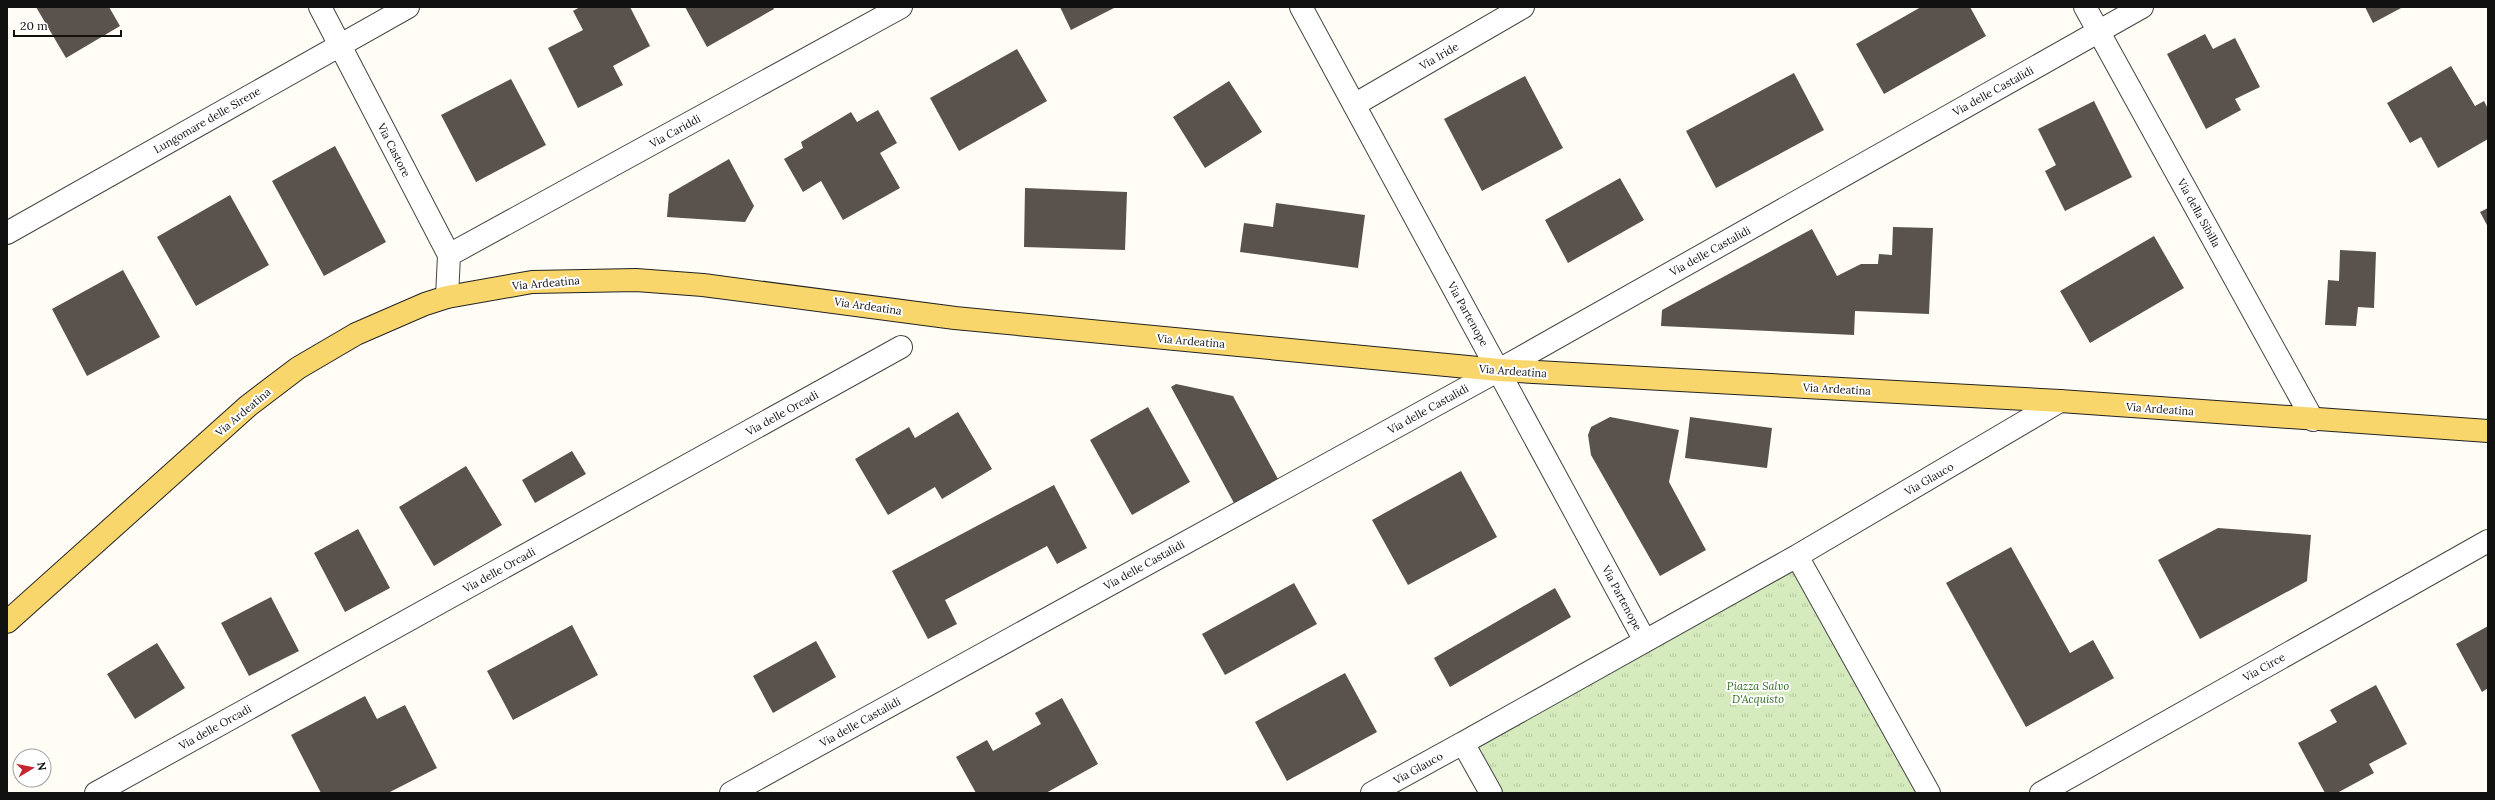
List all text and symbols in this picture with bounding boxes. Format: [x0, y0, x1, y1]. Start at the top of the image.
scale bar [14, 12, 121, 38]
text: 20 m [20, 18, 48, 33]
street label: Via Iride [1416, 39, 1461, 73]
street label: Via delle Castalidi [1949, 63, 2036, 119]
street label: Lungomare delle Sirene [151, 84, 263, 156]
street label: Via Cariddi [646, 111, 703, 151]
street label: Via Castore [374, 120, 414, 179]
street label: Via della Sibilla [2174, 175, 2224, 250]
street label: Via delle Castalidi [1666, 223, 1753, 279]
street label: Via Ardeatina [510, 273, 581, 293]
street label: Via Partenope [1444, 278, 1492, 349]
street label: Via Ardeatina [832, 294, 903, 318]
street label: Via Ardeatina [1155, 331, 1226, 351]
street label: Via Ardeatina [1478, 362, 1548, 380]
street label: Via Ardeatina [1802, 380, 1872, 398]
street label: Via delle Castalidi [1384, 381, 1471, 437]
street label: Via Ardeatina [212, 385, 274, 440]
street label: Via delle Orcadi [742, 387, 821, 439]
street label: Via Ardeatina [2125, 400, 2195, 418]
street label: Via Glauco [1901, 459, 1956, 499]
street label: Via delle Castalidi [1100, 537, 1187, 593]
street label: Via delle Orcadi [459, 544, 538, 596]
street label: Via Partenope [1599, 562, 1645, 633]
street label: Via Circe [2240, 650, 2287, 685]
park label: Piazza Salvo D'Acquisto [1727, 679, 1789, 706]
street label: Via delle Castalidi [816, 694, 903, 750]
street label: Via delle Orcadi [175, 701, 254, 753]
north arrow [12, 748, 52, 788]
street label: Via Glauco [1390, 749, 1445, 788]
text: N [34, 761, 50, 772]

